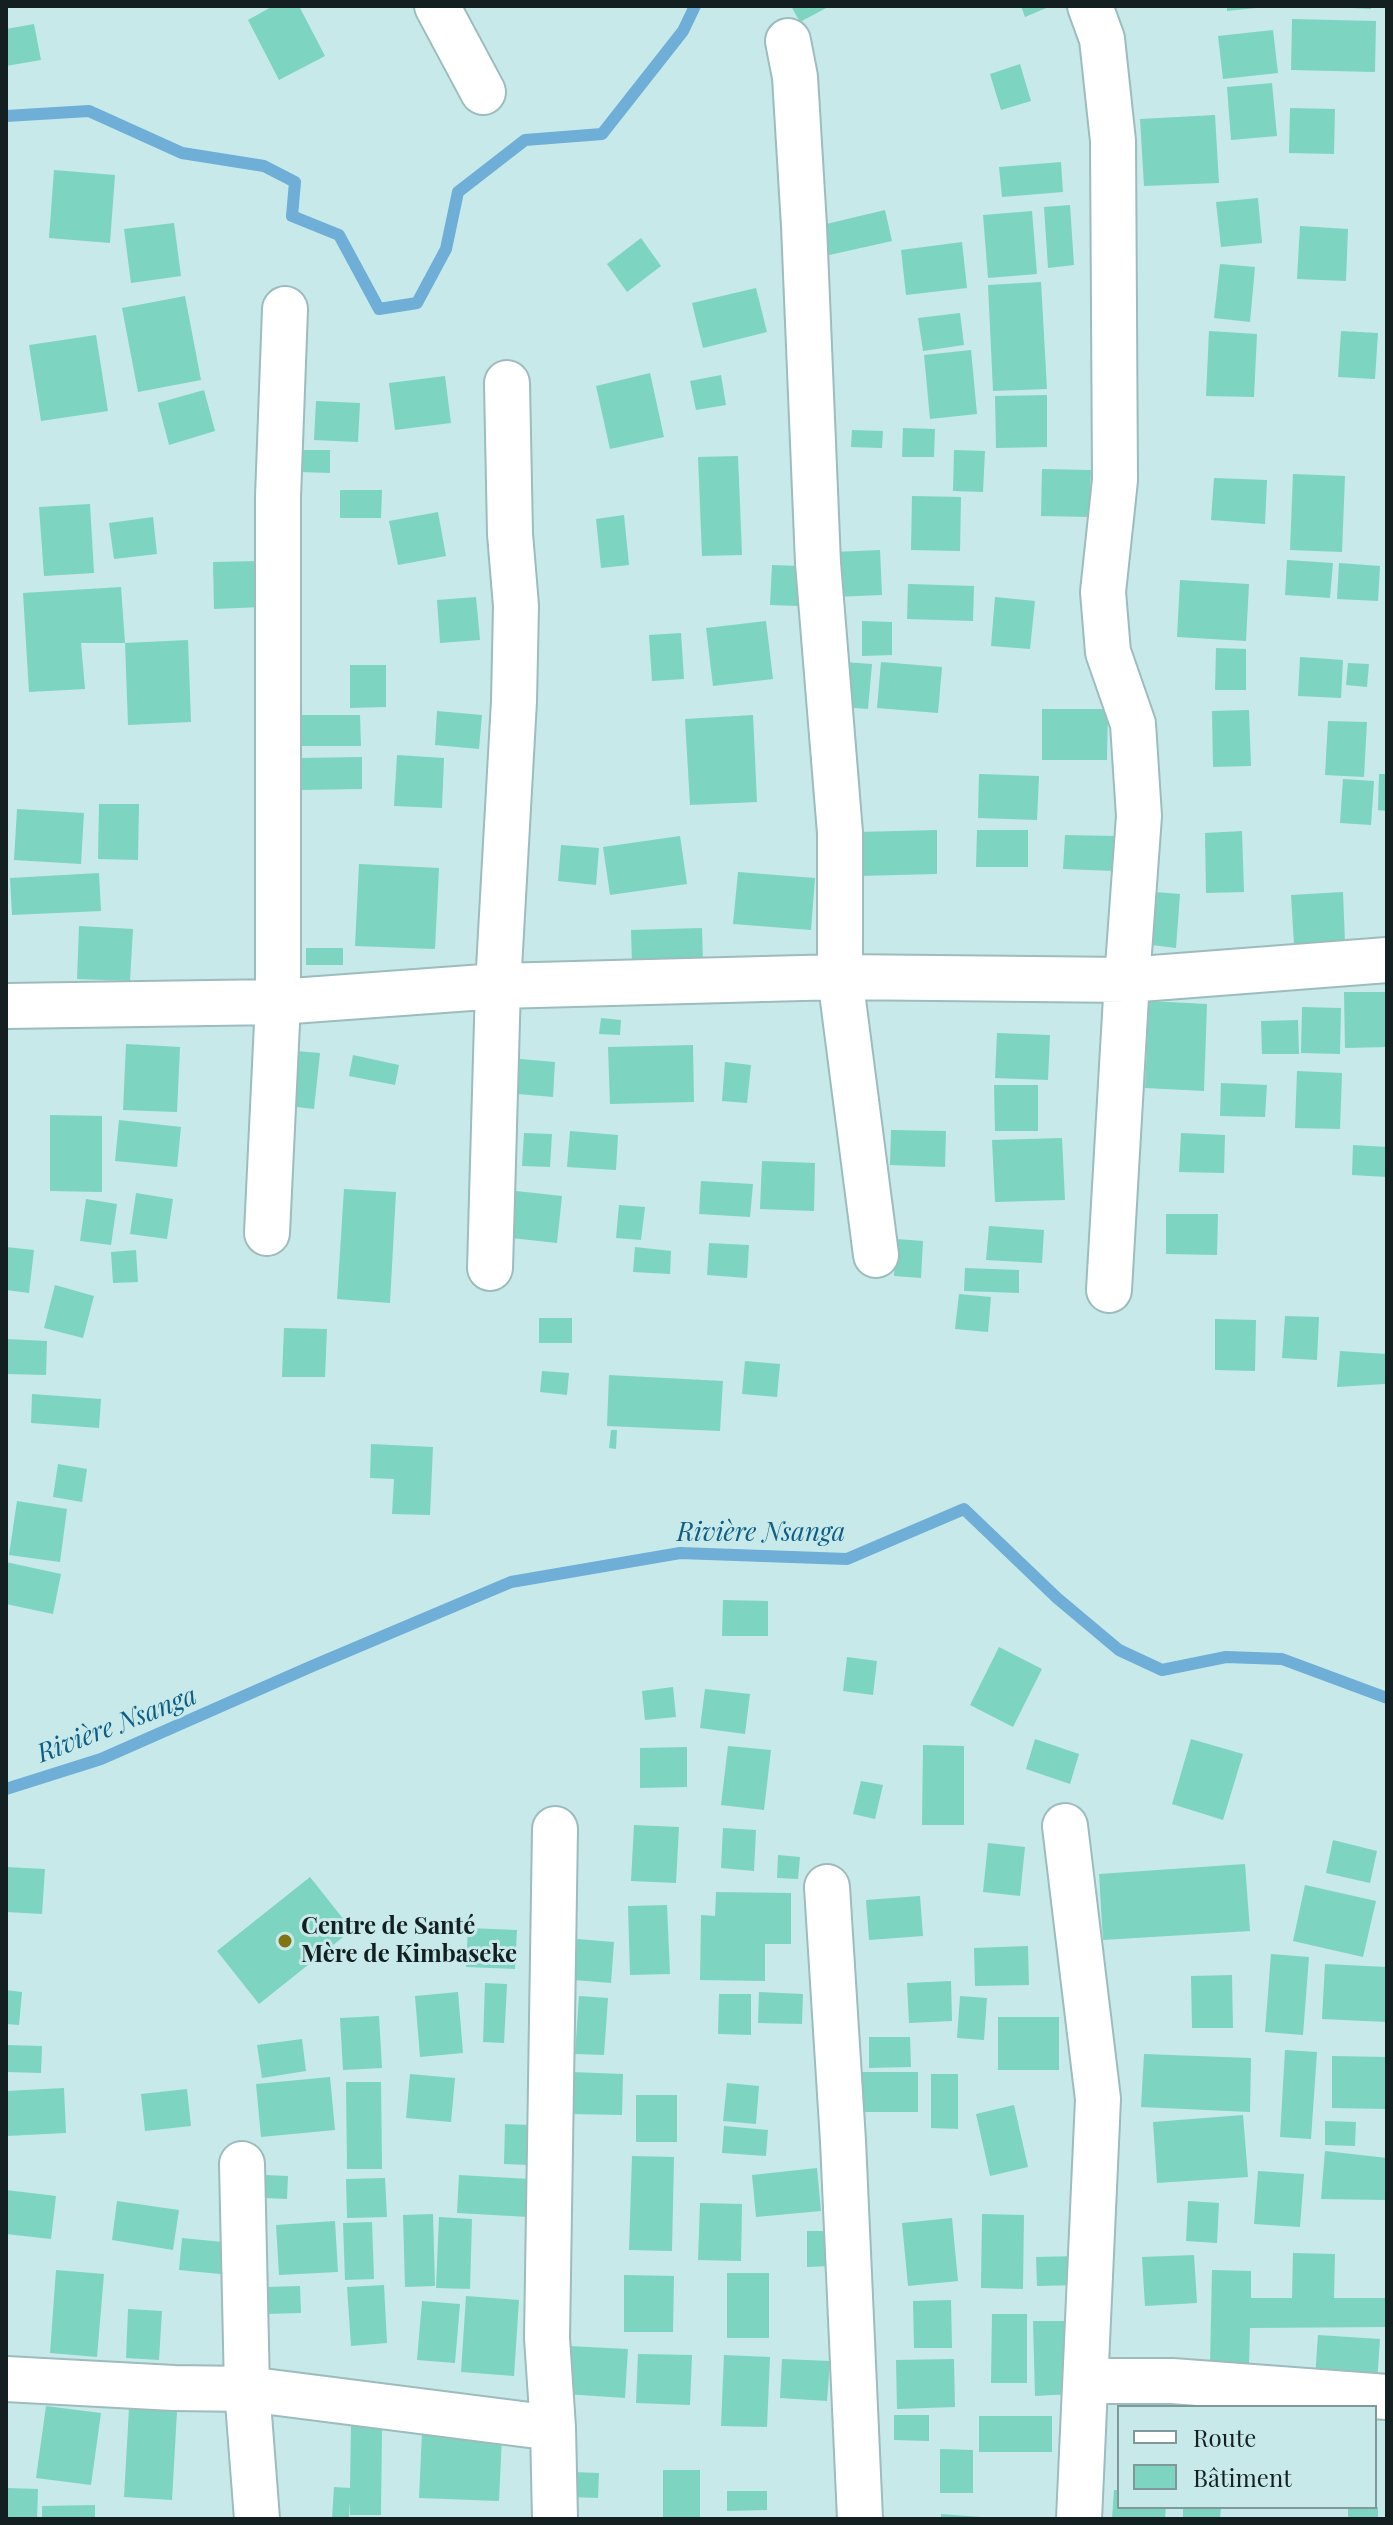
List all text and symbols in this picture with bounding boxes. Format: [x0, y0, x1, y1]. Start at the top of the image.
water label: Rivière Nsanga [677, 1517, 845, 1549]
water label: Rivière Nsanga [33, 1680, 201, 1770]
place label: Centre de Santé Mère de Kimbaseke [301, 1913, 517, 1969]
marker: Centre de Santé Mère de Kimbaseke [276, 1932, 294, 1950]
legend [1117, 2405, 1377, 2509]
text: Route [1193, 2421, 1256, 2453]
text: Bâtiment [1193, 2461, 1292, 2493]

